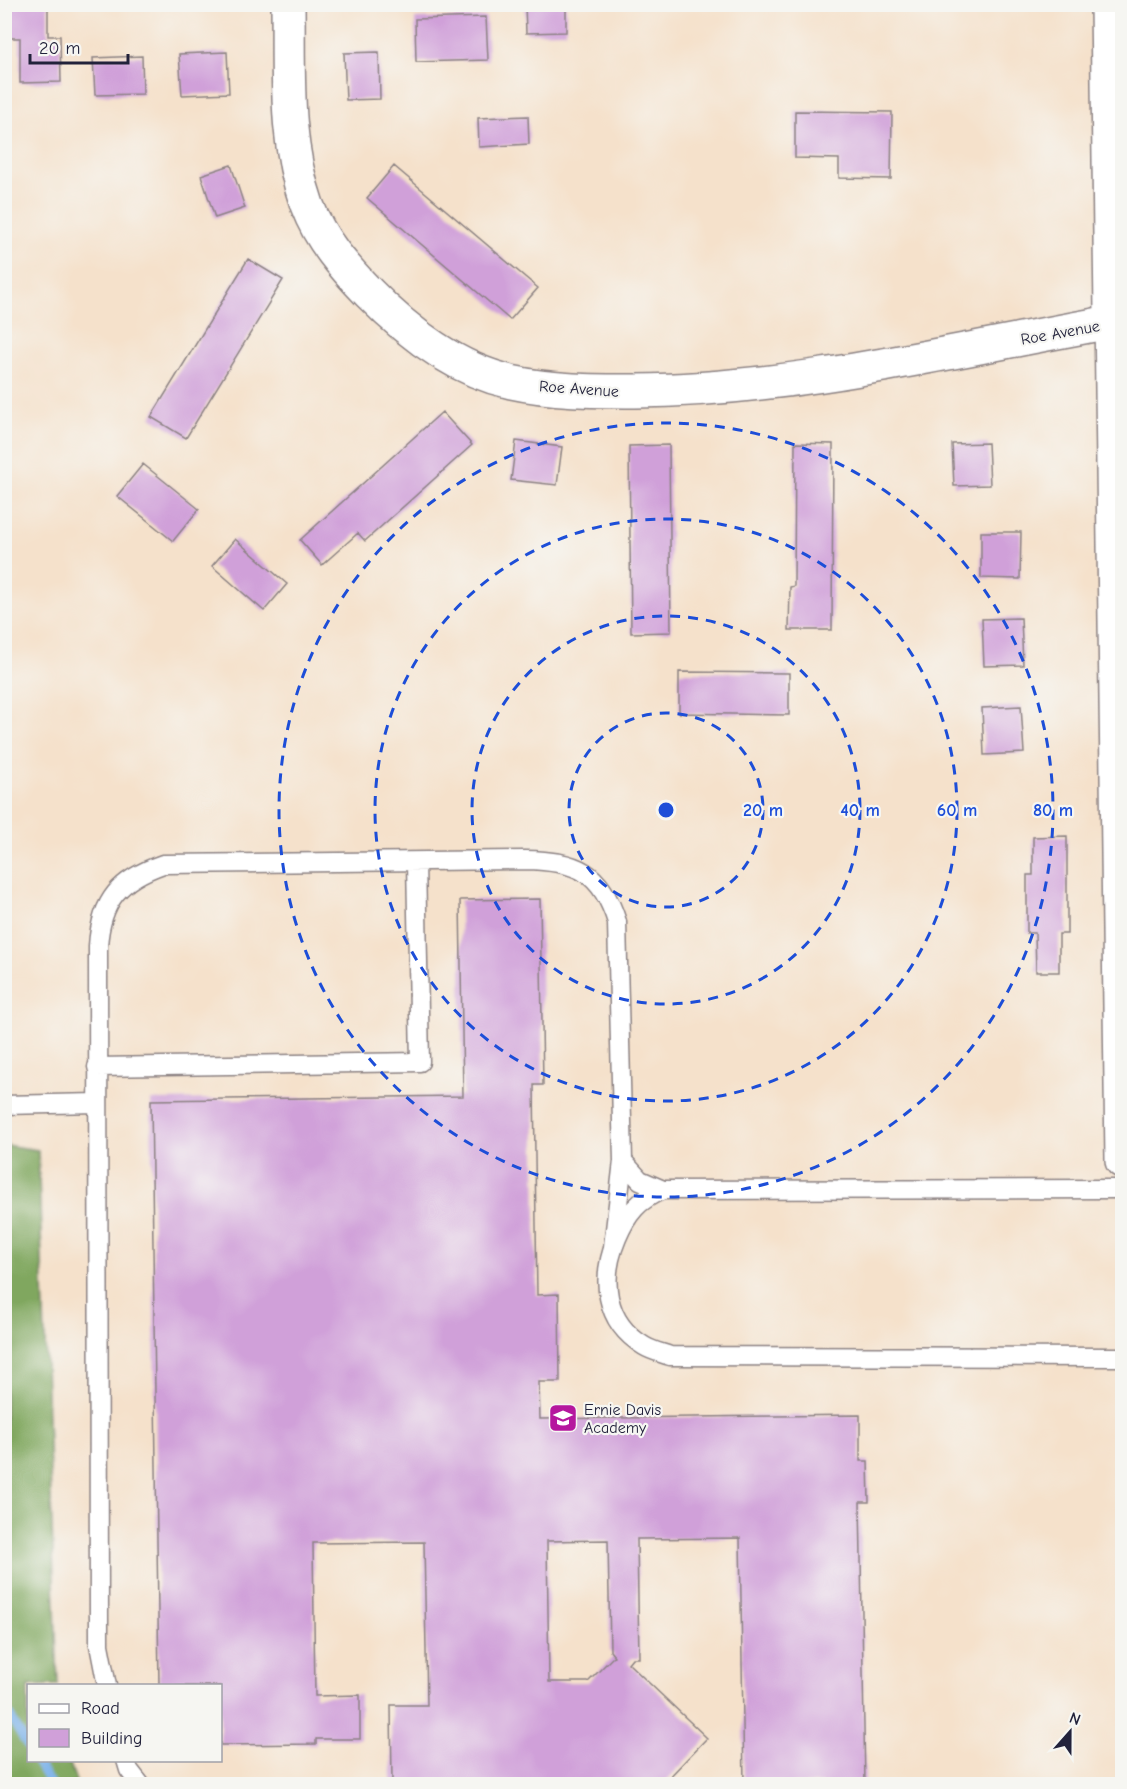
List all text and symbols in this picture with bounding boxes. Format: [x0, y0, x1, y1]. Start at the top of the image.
scale bar [30, 27, 128, 65]
text: 20 m [39, 38, 80, 59]
street label: Roe Avenue [1019, 317, 1101, 349]
street label: Roe Avenue [538, 377, 619, 401]
centre of rings [656, 800, 676, 820]
text: 20 m [743, 800, 783, 821]
text: 40 m [840, 800, 880, 821]
text: 60 m [937, 800, 977, 821]
text: 80 m [1033, 800, 1073, 821]
place label: Ernie Davis Academy [584, 1401, 661, 1437]
school or university icon: Ernie Davis Academy [547, 1402, 579, 1434]
legend [27, 1684, 222, 1762]
text: Road [81, 1698, 120, 1719]
north arrow [1040, 1702, 1100, 1762]
text: N [1067, 1709, 1083, 1729]
text: Building [81, 1728, 143, 1749]

